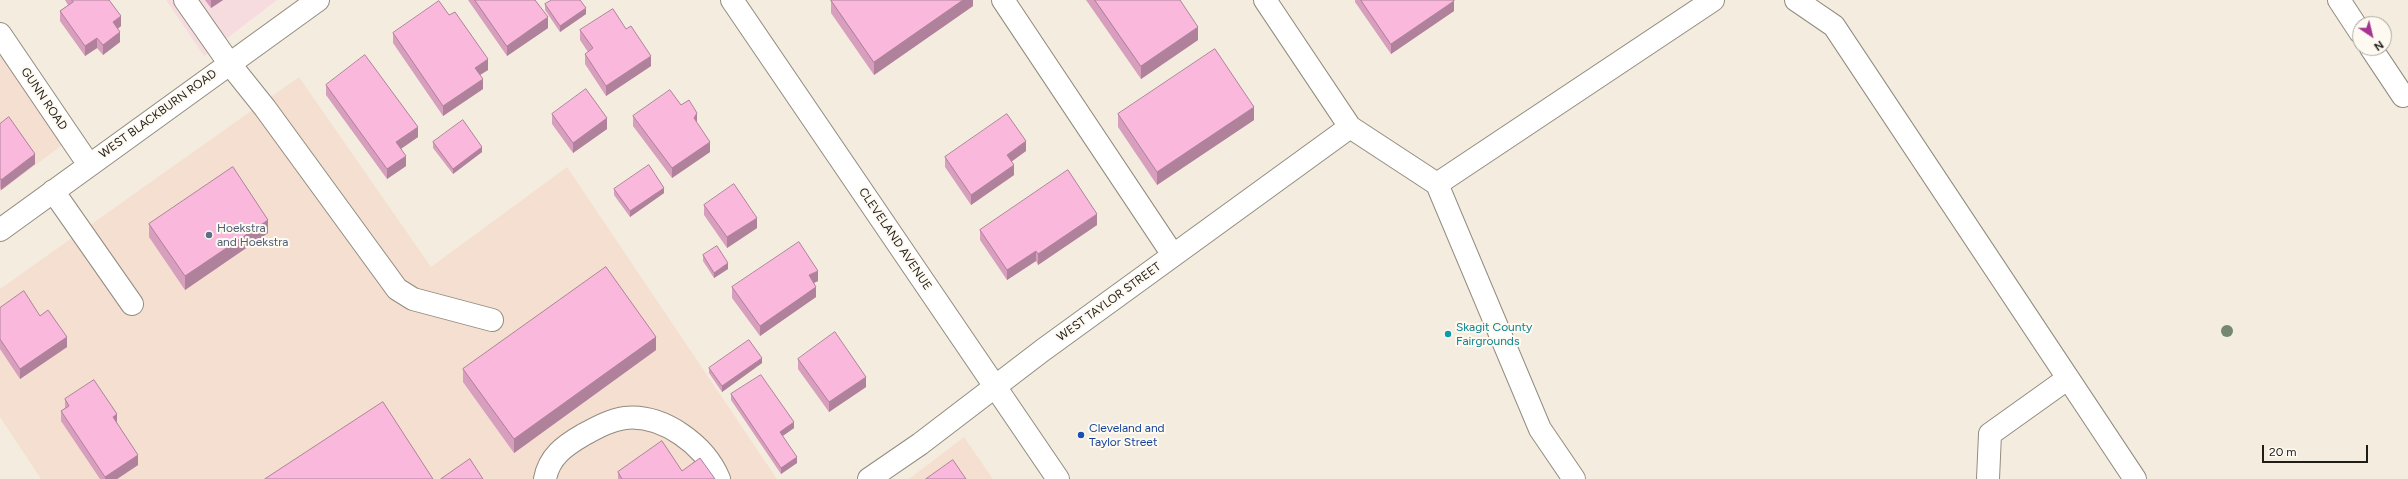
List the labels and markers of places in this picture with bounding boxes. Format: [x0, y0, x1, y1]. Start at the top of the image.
place label: Hoekstra and Hoekstra [217, 221, 288, 249]
marker: Hoekstra and Hoekstra [204, 230, 214, 240]
place label: Skagit County Fairgrounds [1456, 320, 1532, 348]
marker: Skagit County Fairgrounds [1443, 329, 1453, 339]
place label: Cleveland and Taylor Street [1089, 421, 1165, 449]
marker: Cleveland and Taylor Street [1076, 430, 1086, 440]

